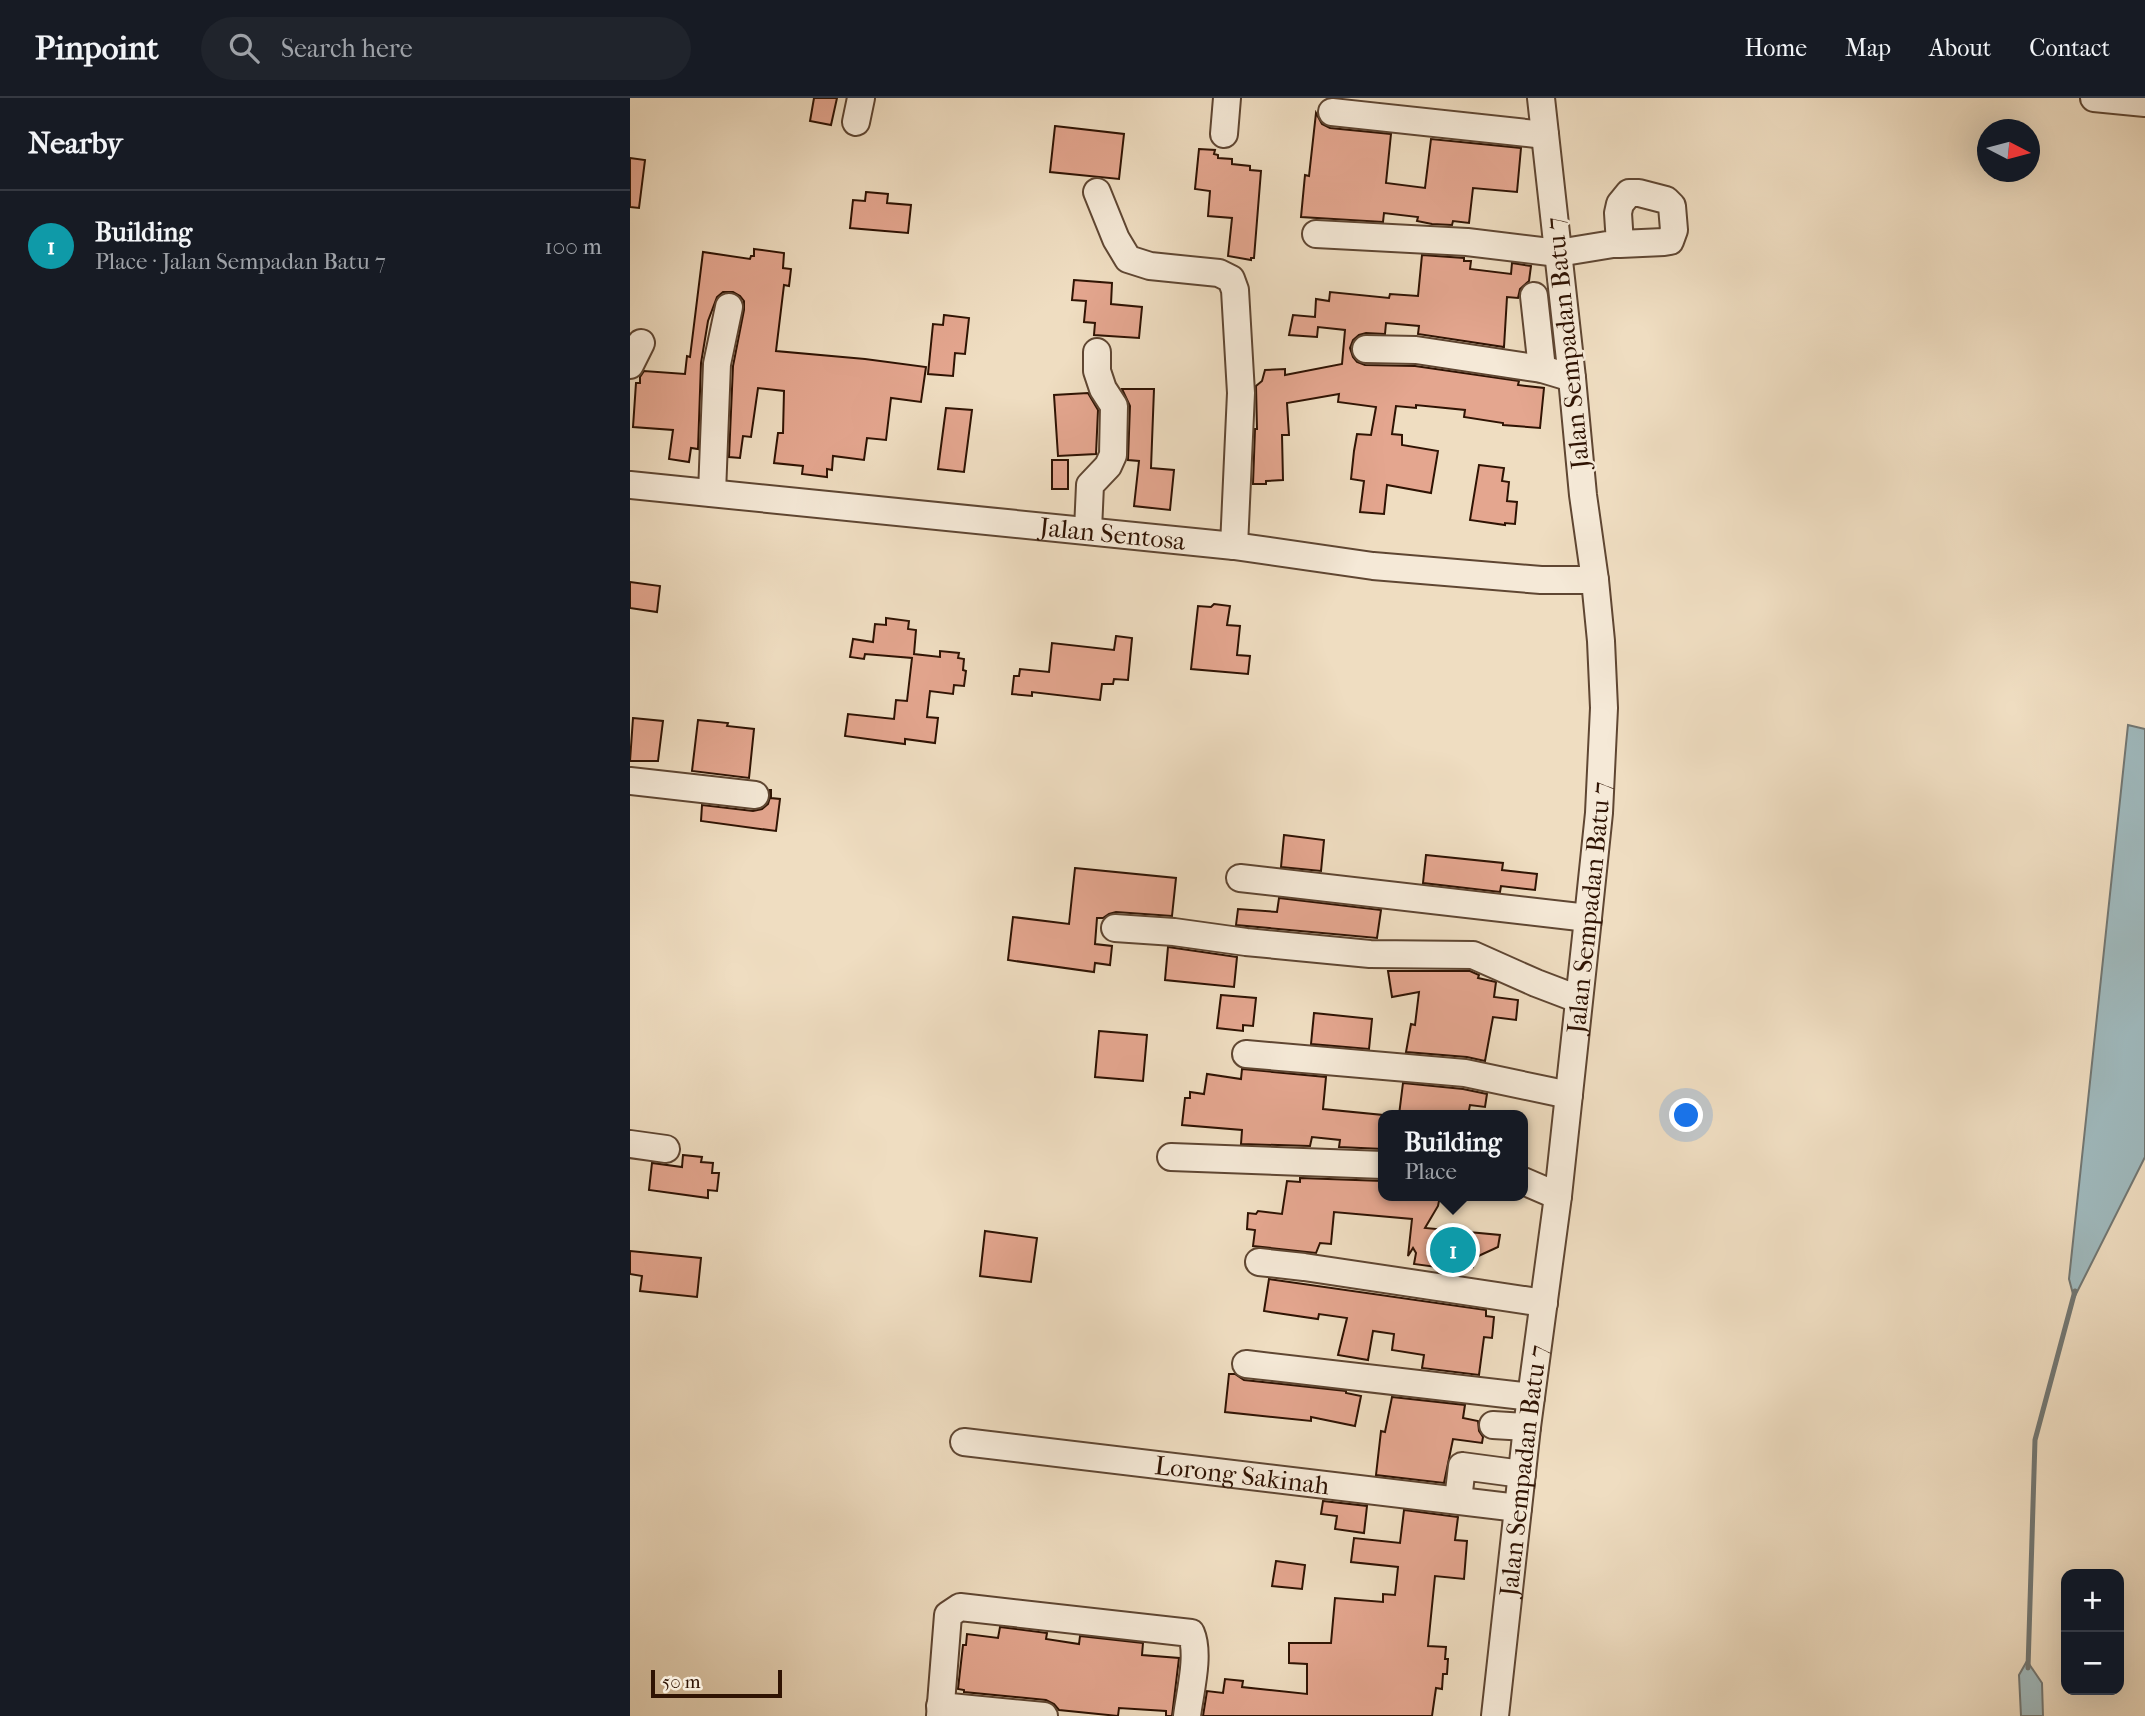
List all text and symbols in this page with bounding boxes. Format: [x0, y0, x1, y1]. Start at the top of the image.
search box [201, 17, 691, 80]
text: Pinpoint [35, 29, 159, 68]
icon: search [225, 29, 263, 67]
text: Search here [281, 33, 413, 64]
text: Home [1745, 34, 1807, 62]
text: Map [1845, 34, 1891, 62]
text: About [1929, 34, 1991, 62]
text: Contact [2029, 34, 2110, 62]
north arrow [1977, 119, 2040, 182]
text: Nearby [28, 126, 123, 161]
street label: Jalan Sempadan Batu 7 [1539, 215, 1596, 472]
text: Building [95, 217, 192, 248]
text: 1 [47, 233, 55, 260]
text: 100 m [544, 233, 602, 260]
text: Place · Jalan Sempadan Batu 7 [95, 248, 386, 275]
street label: Jalan Sentosa [1036, 511, 1188, 557]
street label: Jalan Sempadan Batu 7 [1560, 781, 1616, 1037]
your location [1669, 1098, 1703, 1132]
popup [1378, 1110, 1528, 1201]
text: Building [1404, 1127, 1502, 1158]
text: Place [1404, 1158, 1457, 1185]
pin: 1 [1430, 1224, 1476, 1276]
street label: Jalan Sempadan Batu 7 [1493, 1343, 1554, 1600]
street label: Lorong Sakinah [1153, 1450, 1331, 1501]
map controls [2061, 1569, 2124, 1695]
button: + [2061, 1569, 2124, 1632]
button: − [2061, 1632, 2124, 1695]
scale bar [651, 1667, 782, 1699]
text: 50 m [662, 1671, 701, 1693]

